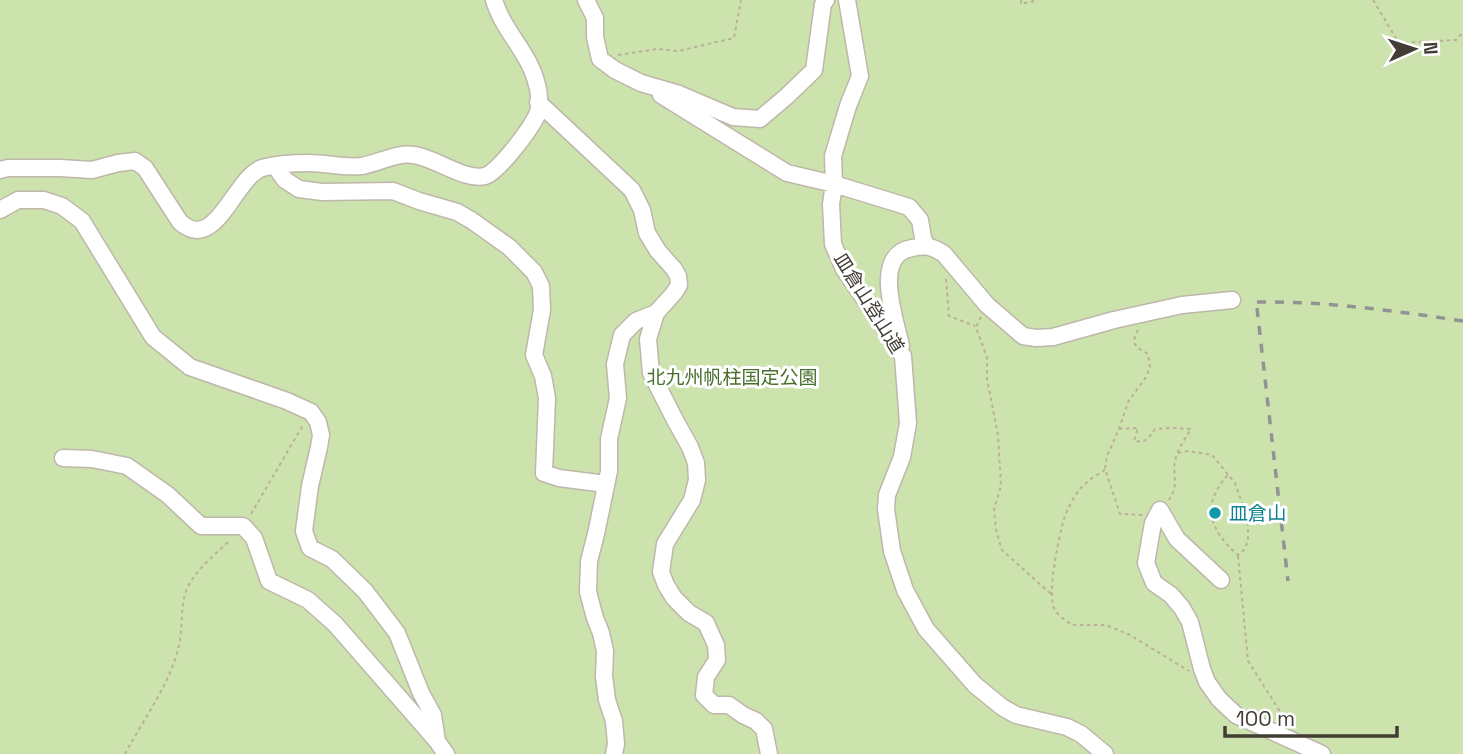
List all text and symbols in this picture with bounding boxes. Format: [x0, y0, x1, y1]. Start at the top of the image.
north arrow [1379, 14, 1449, 84]
text: N [1418, 41, 1443, 55]
street label: 皿倉山登山道 [828, 248, 910, 358]
park label: 北九州帆柱国定公園 [646, 365, 818, 390]
place label: 皿倉山 [1229, 501, 1286, 526]
marker: 皿倉山 [1207, 505, 1223, 521]
scale bar [1225, 694, 1396, 738]
text: 100 m [1236, 705, 1295, 732]

